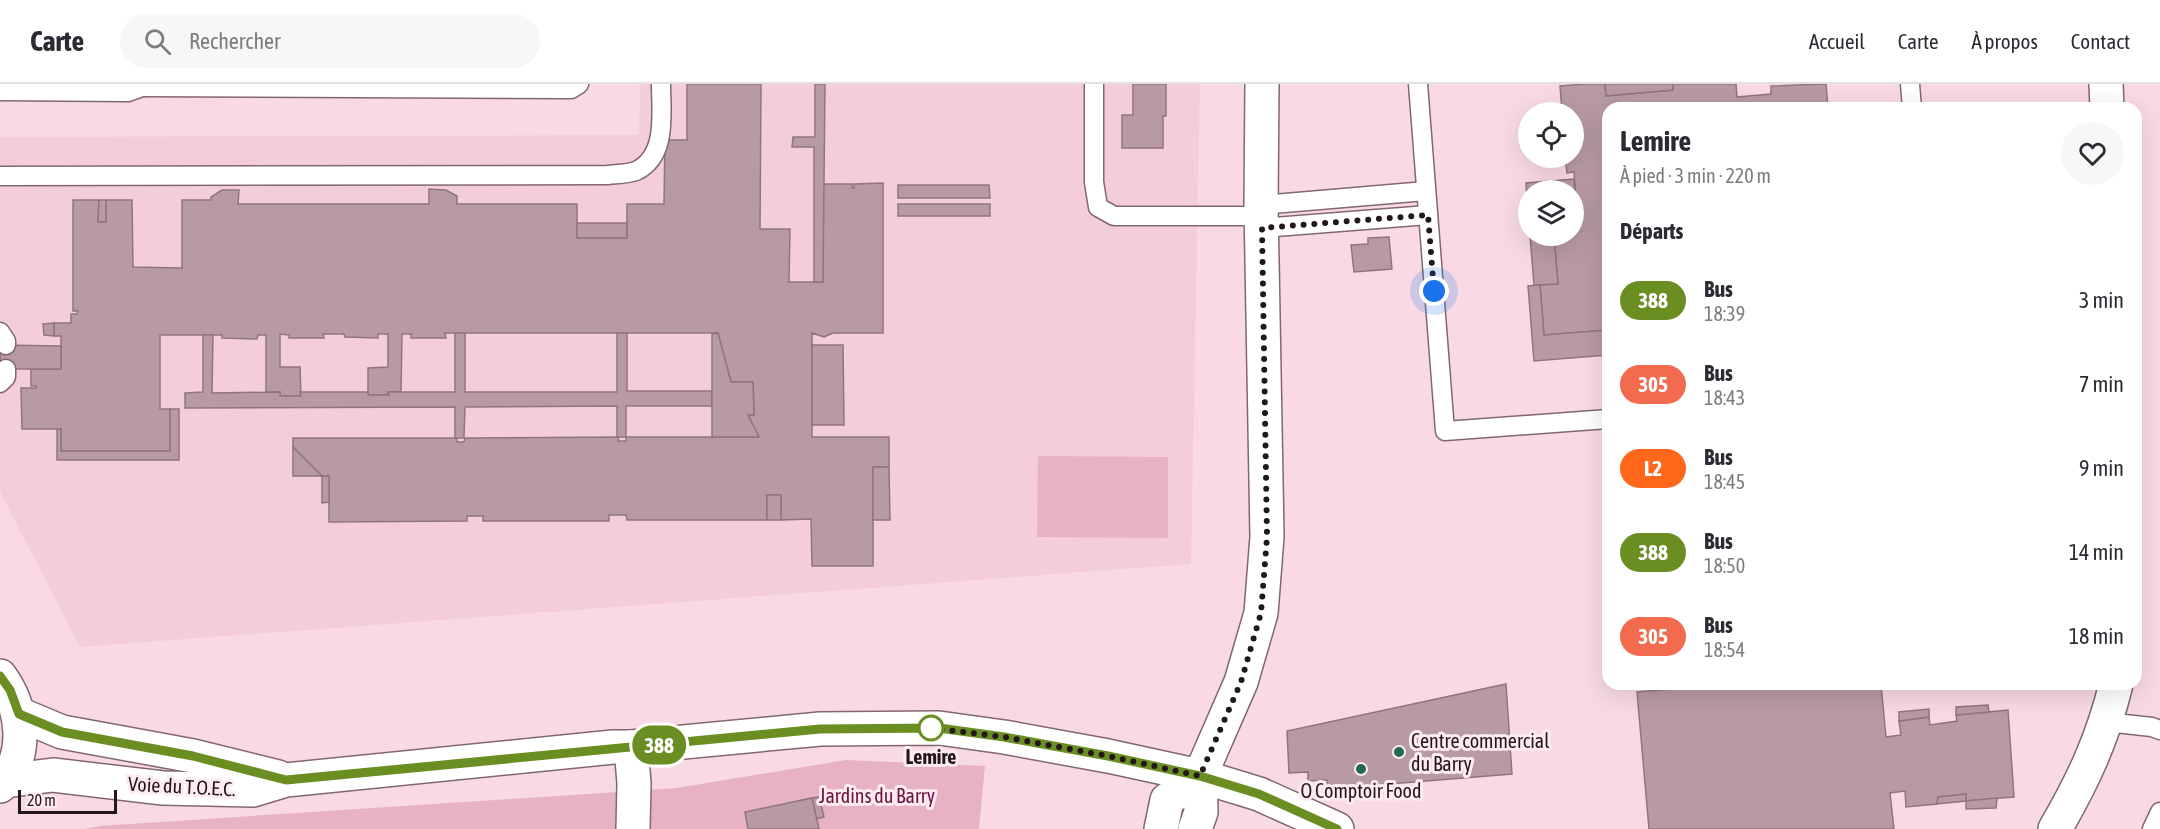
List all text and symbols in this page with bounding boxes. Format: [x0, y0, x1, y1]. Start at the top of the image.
search box [120, 14, 540, 68]
text: Carte [30, 25, 84, 57]
icon: search [141, 25, 174, 58]
text: Rechercher [189, 28, 281, 54]
text: Accueil [1809, 29, 1865, 53]
text: Carte [1898, 29, 1938, 53]
text: À propos [1971, 29, 2038, 53]
text: Contact [2071, 29, 2130, 53]
map controls [1518, 102, 1584, 246]
button: locate [1518, 102, 1584, 168]
button: heart [2061, 122, 2124, 185]
text: Lemire [1620, 125, 1691, 157]
text: À pied · 3 min · 220 m [1620, 164, 1771, 187]
button: layers [1518, 180, 1584, 246]
text: Départs [1620, 218, 1683, 244]
your location [1419, 276, 1449, 306]
text: Bus [1704, 276, 1733, 302]
text: 3 min [2079, 287, 2124, 313]
text: 388 [1638, 288, 1668, 312]
text: 18:39 [1704, 302, 1745, 325]
text: Bus [1704, 360, 1733, 386]
text: 7 min [2079, 371, 2124, 397]
text: 305 [1638, 372, 1668, 396]
text: 18:43 [1704, 386, 1745, 409]
text: Bus [1704, 444, 1733, 470]
text: 9 min [2079, 455, 2124, 481]
text: L2 [1644, 456, 1662, 480]
text: 18:45 [1704, 470, 1745, 493]
text: Bus [1704, 528, 1733, 554]
text: 14 min [2069, 539, 2124, 565]
text: 388 [1638, 540, 1668, 564]
text: 18:50 [1704, 554, 1745, 577]
text: Bus [1704, 612, 1733, 638]
text: 18 min [2069, 623, 2124, 649]
text: 305 [1638, 624, 1668, 648]
text: 18:54 [1704, 638, 1745, 661]
marker: Lemire [918, 715, 944, 741]
line badge: 388 [624, 726, 694, 764]
place label: Centre commercial du Barry [1411, 729, 1550, 775]
text: 388 [644, 733, 674, 757]
place label: Lemire [906, 745, 956, 768]
marker: Centre commercial du Barry [1392, 745, 1406, 759]
marker: O Comptoir Food [1354, 762, 1368, 776]
street label: Voie du T.O.E.C. [128, 772, 236, 800]
place label: O Comptoir Food [1301, 779, 1421, 802]
park label: Jardins du Barry [819, 784, 935, 807]
scale bar [18, 787, 117, 814]
text: 20 m [27, 791, 56, 809]

